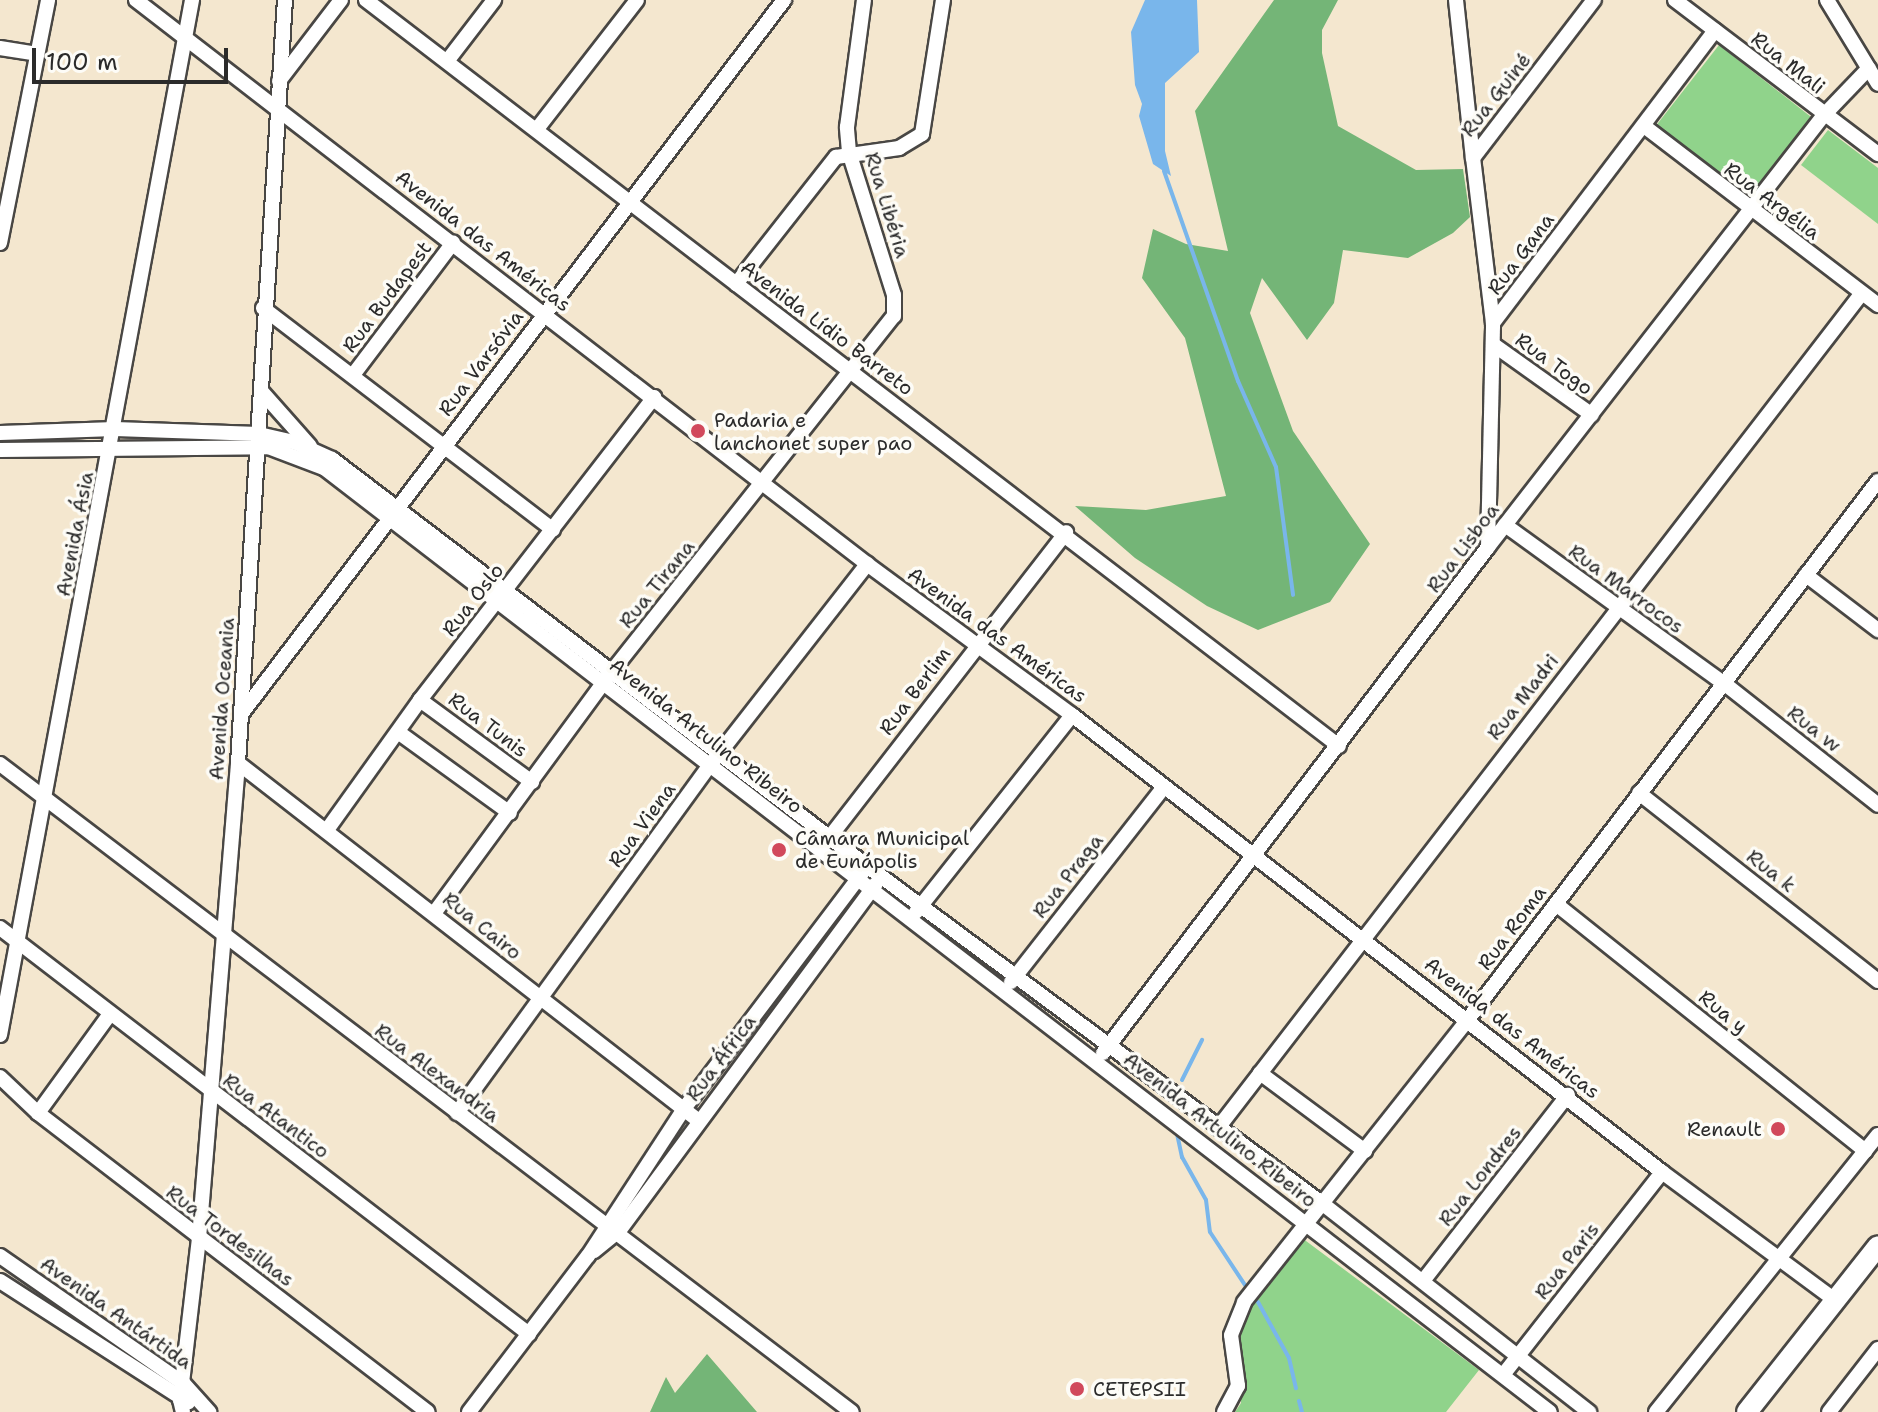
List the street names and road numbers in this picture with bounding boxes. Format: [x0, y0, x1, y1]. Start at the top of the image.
street label: Rua Mali [1746, 27, 1830, 99]
street label: Rua Guiné [1456, 48, 1536, 142]
street label: Rua Libéria [860, 149, 914, 261]
street label: Rua Argélia [1719, 157, 1825, 245]
street label: Avenida das Américas [391, 165, 575, 317]
street label: Rua Gana [1482, 208, 1560, 300]
street label: Rua Budapest [337, 237, 437, 357]
street label: Avenida Lídio Barreto [736, 255, 918, 401]
street label: Rua Varsóvia [433, 305, 529, 421]
street label: Rua Togo [1510, 328, 1598, 400]
street label: Avenida Ásia [51, 469, 99, 599]
street label: Rua Lisboa [1422, 499, 1504, 597]
street label: Rua Tirana [614, 535, 700, 633]
street label: Rua Marrocos [1564, 539, 1688, 639]
street label: Rua Oslo [437, 559, 509, 641]
street label: Avenida das Américas [903, 562, 1091, 708]
street label: Avenida Oceania [204, 617, 240, 781]
street label: Rua Berlim [874, 642, 956, 740]
street label: Rua Madri [1482, 649, 1564, 745]
street label: Avenida Artulino Ribeiro [605, 653, 807, 819]
street label: Rua Tunis [444, 688, 532, 762]
street label: Rua w [1782, 701, 1846, 757]
street label: Rua Viena [603, 778, 681, 872]
street label: Rua Praga [1028, 829, 1108, 923]
street label: Rua k [1742, 844, 1800, 898]
street label: Rua Roma [1473, 881, 1551, 975]
street label: Rua Cairo [438, 887, 526, 965]
street label: Avenida das Américas [1420, 952, 1604, 1104]
street label: Rua y [1694, 985, 1752, 1039]
street label: Rua África [681, 1010, 761, 1106]
street label: Rua Alexandria [370, 1018, 504, 1128]
street label: Avenida Artulino Ribeiro [1119, 1047, 1321, 1213]
street label: Rua Atantico [218, 1068, 334, 1164]
street label: Rua Londres [1433, 1121, 1527, 1231]
street label: Rua Tordesilhas [161, 1180, 299, 1292]
street label: Rua Paris [1530, 1218, 1604, 1304]
street label: Avenida Antártida [36, 1252, 196, 1374]

